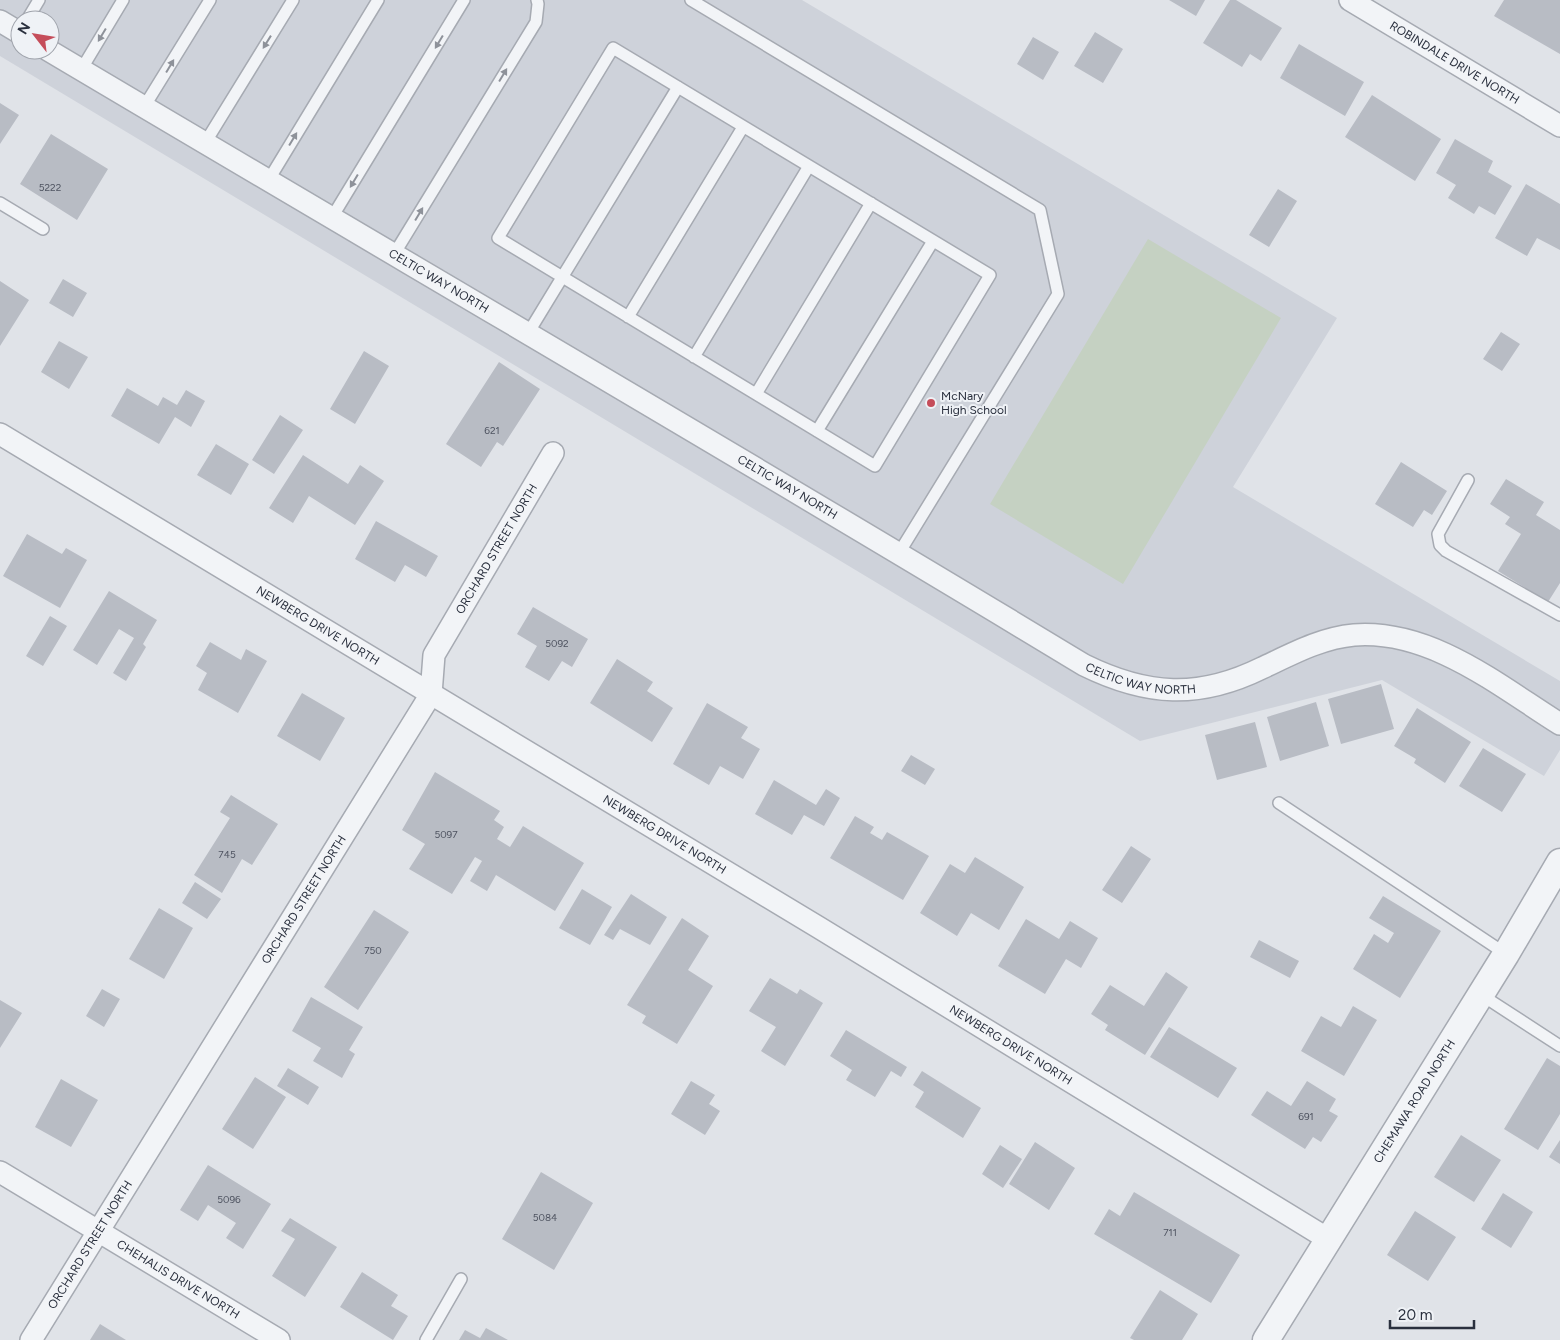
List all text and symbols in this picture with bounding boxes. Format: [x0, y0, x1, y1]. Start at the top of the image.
north arrow [10, 10, 60, 60]
street label: ROBINDALE DRIVE NORTH [1387, 19, 1522, 107]
text: N [14, 20, 34, 38]
one-way arrow [97, 28, 107, 41]
one-way arrow [263, 35, 272, 48]
one-way arrow [434, 35, 443, 48]
one-way arrow [165, 59, 174, 72]
one-way arrow [499, 69, 508, 82]
one-way arrow [289, 132, 298, 146]
one-way arrow [350, 174, 359, 187]
house number: 5222 [39, 181, 61, 194]
one-way arrow [414, 207, 423, 220]
street label: CELTIC WAY NORTH [386, 246, 491, 316]
place label: McNary High School [941, 389, 1007, 417]
marker: McNary High School [925, 397, 937, 409]
house number: 621 [484, 424, 500, 437]
street label: CELTIC WAY NORTH [735, 452, 840, 522]
street label: ORCHARD STREET NORTH [453, 481, 540, 616]
street label: NEWBERG DRIVE NORTH [254, 583, 382, 668]
house number: 5092 [545, 637, 569, 650]
street label: CELTIC WAY NORTH [1083, 660, 1197, 697]
street label: NEWBERG DRIVE NORTH [601, 792, 729, 877]
house number: 5097 [434, 828, 458, 841]
street label: ORCHARD STREET NORTH [259, 833, 349, 966]
house number: 745 [218, 848, 236, 861]
house number: 750 [364, 944, 382, 957]
street label: NEWBERG DRIVE NORTH [947, 1002, 1075, 1088]
street label: CHEMAWA ROAD NORTH [1371, 1037, 1458, 1166]
house number: 691 [1298, 1110, 1314, 1123]
street label: ORCHARD STREET NORTH [45, 1178, 135, 1312]
house number: 5096 [217, 1193, 241, 1206]
house number: 5084 [533, 1211, 557, 1224]
house number: 711 [1163, 1226, 1177, 1239]
street label: CHEHALIS DRIVE NORTH [114, 1237, 242, 1322]
scale bar [1390, 1298, 1474, 1330]
text: 20 m [1398, 1306, 1432, 1324]

